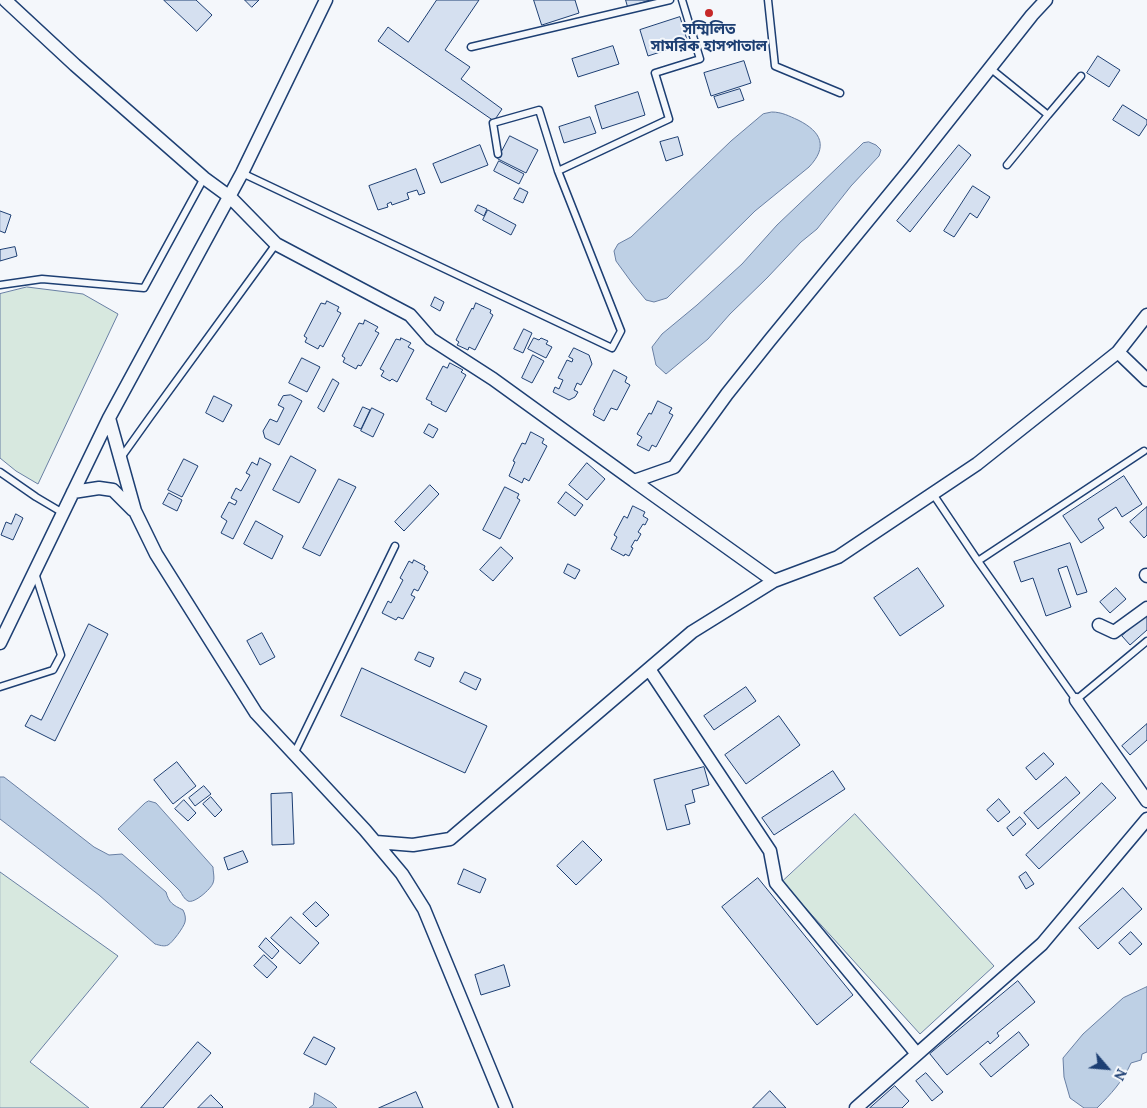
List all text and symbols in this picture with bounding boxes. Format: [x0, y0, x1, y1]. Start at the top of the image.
marker: সম্মিলিত সামরিক হাসপাতাল [703, 7, 715, 19]
place label: সম্মিলিত সামরিক হাসপাতাল [651, 21, 767, 56]
north arrow [1082, 1043, 1132, 1093]
text: N [1110, 1066, 1131, 1084]

